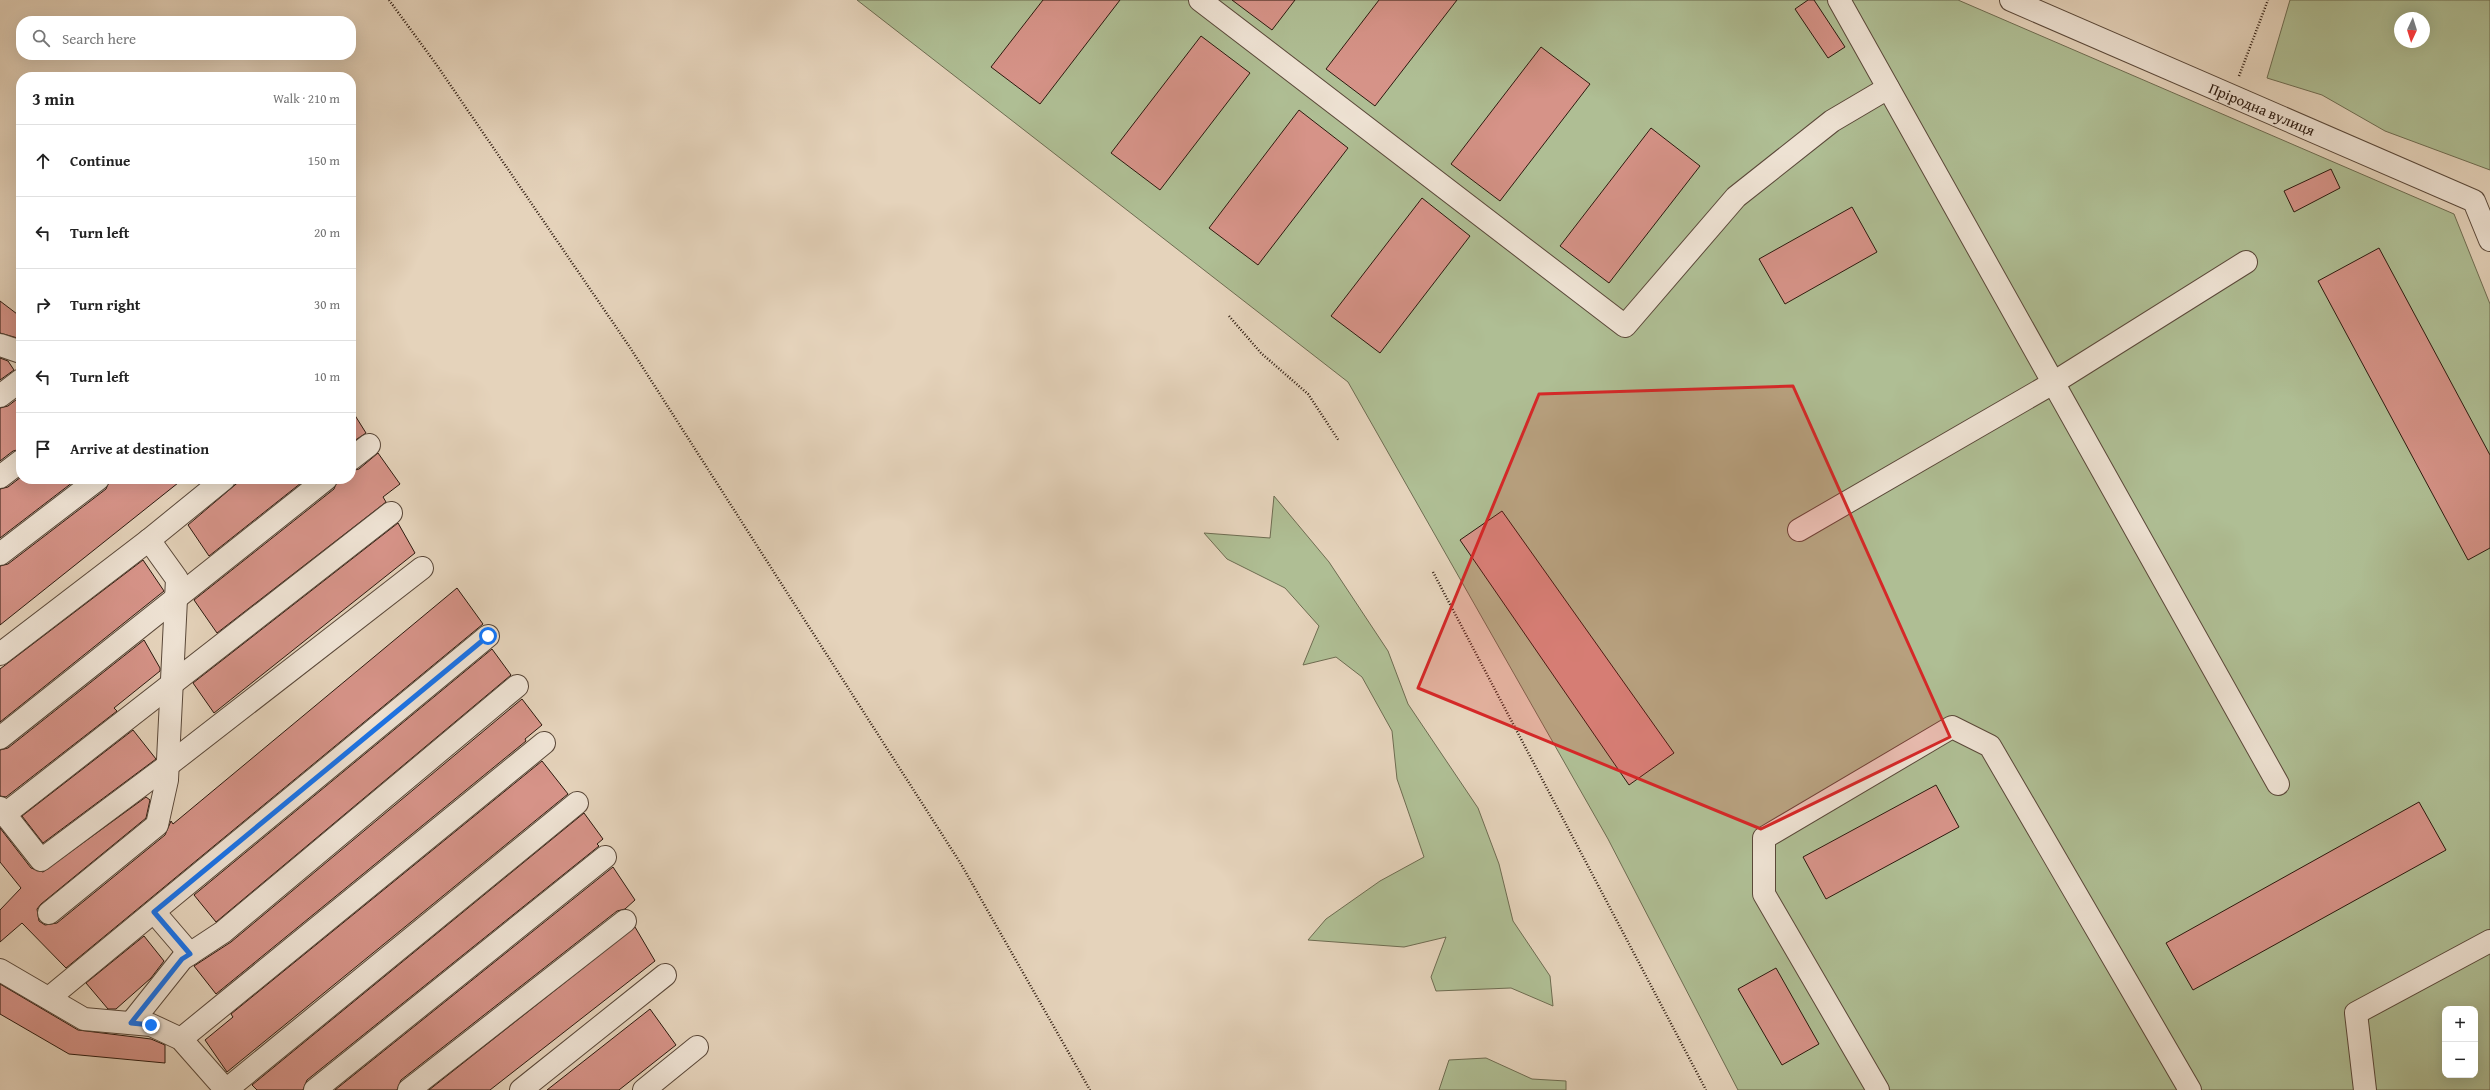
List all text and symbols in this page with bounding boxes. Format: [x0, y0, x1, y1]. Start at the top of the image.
north arrow [2394, 12, 2430, 48]
search box [16, 16, 356, 60]
icon: search [30, 27, 52, 49]
text: Search here [62, 28, 136, 49]
street label: Пріродна вулиця [2206, 77, 2319, 141]
text: 3 min [32, 86, 74, 111]
text: Walk · 210 m [273, 89, 340, 108]
icon: ahead [32, 150, 54, 172]
text: Continue [70, 150, 131, 171]
text: 150 m [308, 151, 340, 170]
icon: left [32, 222, 54, 244]
text: Turn left [70, 222, 129, 243]
text: 20 m [314, 223, 340, 242]
icon: right [32, 294, 54, 316]
text: Turn right [70, 294, 141, 315]
text: 30 m [314, 295, 340, 314]
icon: left [32, 366, 54, 388]
text: Turn left [70, 366, 129, 387]
text: 10 m [314, 367, 340, 386]
icon: arrive [32, 438, 54, 460]
text: Arrive at destination [70, 438, 209, 459]
route start [479, 627, 497, 645]
map controls [2442, 1006, 2478, 1078]
button: + [2442, 1006, 2478, 1042]
route end [142, 1016, 160, 1034]
button: − [2442, 1042, 2478, 1078]

